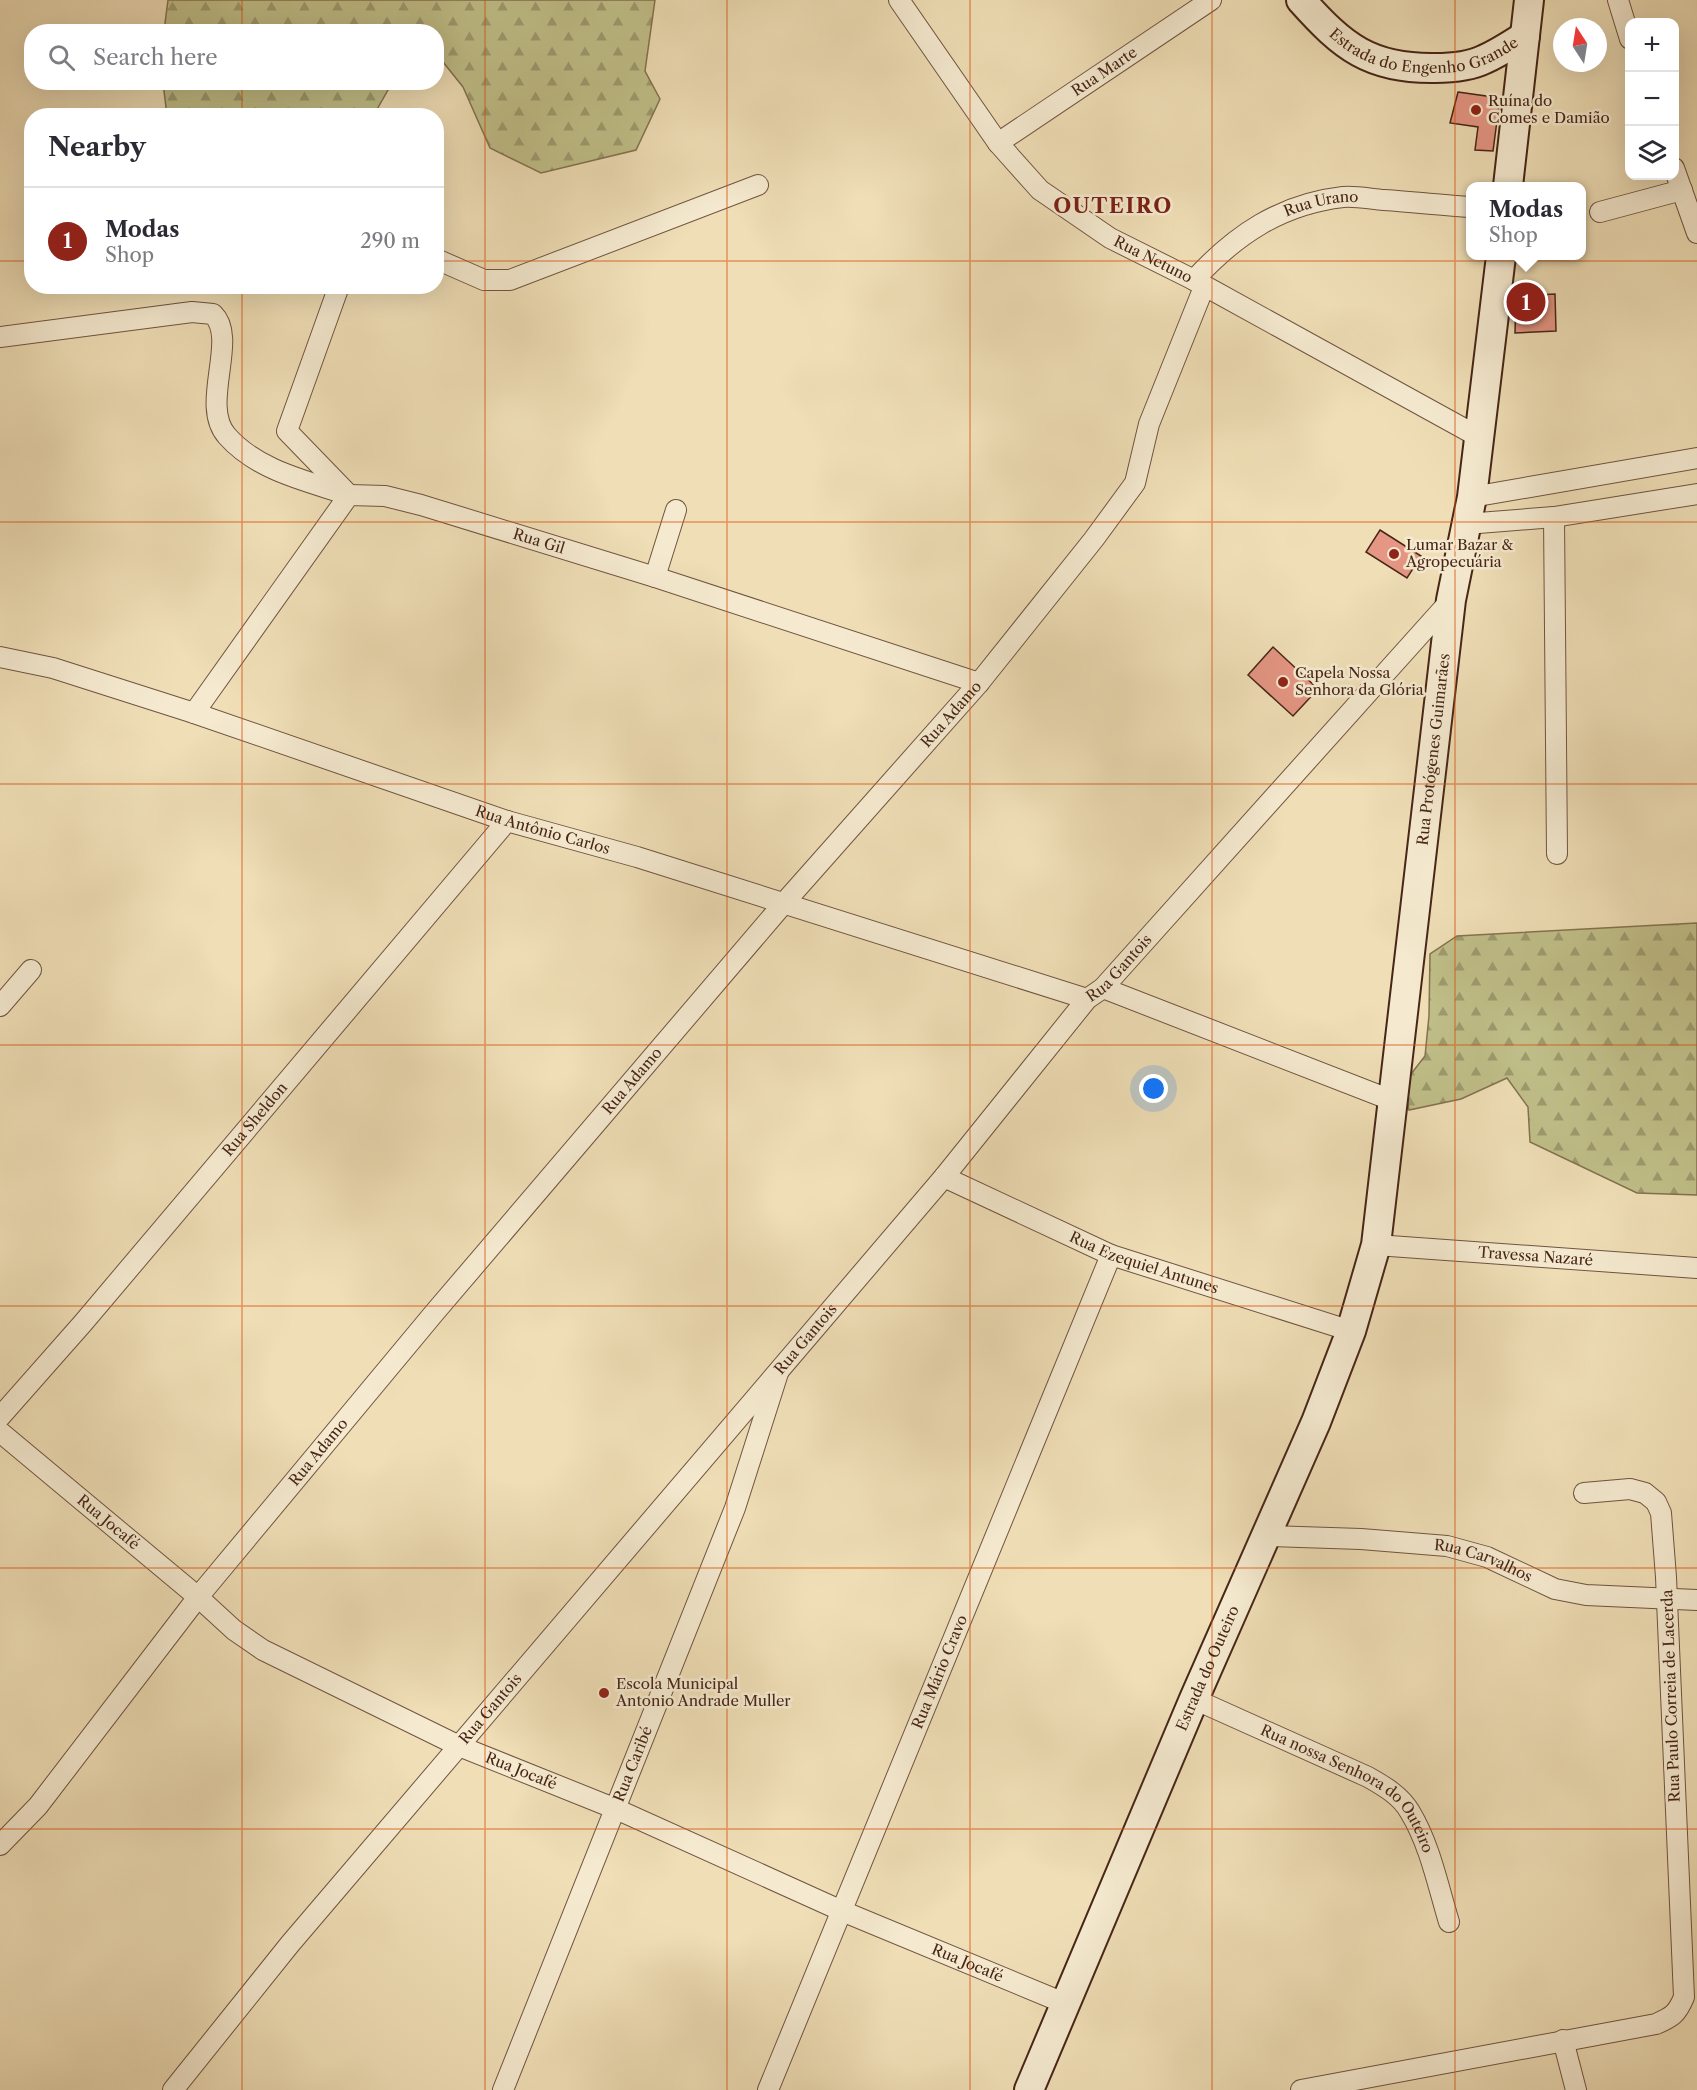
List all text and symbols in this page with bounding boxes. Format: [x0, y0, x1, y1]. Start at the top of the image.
street label: Estrada do Engenho Grande [1324, 18, 1526, 46]
north arrow [1553, 18, 1607, 72]
map controls [1625, 18, 1679, 180]
button: + [1625, 18, 1679, 72]
search box [24, 24, 444, 90]
text: Estrada do Engenho Grande [1326, 24, 1522, 77]
icon: search [45, 41, 78, 74]
street label: Rua Marte [1068, 42, 1140, 100]
text: Search here [93, 44, 218, 71]
button: − [1625, 72, 1679, 126]
place label: Ruína do Comes e Damião [1488, 91, 1610, 127]
marker: Ruína do Comes e Damião [1469, 103, 1483, 117]
button: layers [1625, 126, 1679, 180]
text: Nearby [48, 131, 146, 163]
popup [1466, 182, 1586, 260]
street label: Rua Urano [1281, 187, 1359, 221]
district label: OUTEIRO [1053, 193, 1173, 218]
text: Modas [1489, 196, 1563, 223]
text: Modas [105, 216, 179, 243]
text: Shop [1489, 223, 1538, 247]
text: 1 [63, 229, 72, 253]
text: 290 m [360, 229, 420, 253]
street label: Rua Netuno [1111, 231, 1196, 287]
text: Shop [105, 243, 154, 267]
pin: 1 [1506, 280, 1546, 324]
street label: Rua Gil [511, 524, 568, 558]
place label: Lumar Bazar & Agropecuária [1405, 535, 1513, 571]
marker: Lumar Bazar & Agropecuária [1387, 547, 1401, 561]
street label: Rua Protógenes Guimarães [1413, 652, 1454, 846]
place label: Capela Nossa Senhora da Glória [1295, 663, 1424, 699]
marker: Capela Nossa Senhora da Glória [1276, 675, 1290, 689]
street label: Rua Adamo [916, 677, 985, 751]
street label: Rua Antônio Carlos [473, 801, 612, 858]
street label: Rua Gantois [1082, 930, 1156, 1006]
street label: Rua Adamo [598, 1043, 666, 1118]
your location [1139, 1074, 1168, 1103]
street label: Rua Sheldon [218, 1078, 292, 1160]
street label: Rua Ezequiel Antunes [1067, 1227, 1221, 1297]
street label: Travessa Nazaré [1478, 1242, 1594, 1270]
street label: Rua Gantois [770, 1300, 841, 1378]
street label: Rua Adamo [284, 1414, 352, 1490]
street label: Rua Jocafé [73, 1490, 144, 1553]
street label: Rua Carvalhos [1433, 1535, 1535, 1586]
street label: Rua Paulo Correia de Lacerda [1657, 1589, 1684, 1803]
street label: Estrada do Outeiro [1172, 1602, 1243, 1734]
street label: Rua Mário Cravo [907, 1612, 971, 1731]
street label: Rua Gantois [455, 1669, 525, 1748]
place label: Escola Municipal Antonio Andrade Muller [615, 1674, 791, 1710]
marker: Escola Municipal Antonio Andrade Muller [597, 1686, 611, 1700]
street label: Rua nossa Senhora do Outeiro [1258, 1720, 1438, 1855]
street label: Rua Caribé [609, 1723, 656, 1804]
street label: Rua Jocafé [483, 1748, 560, 1793]
street label: Rua Jocafé [929, 1939, 1006, 1986]

